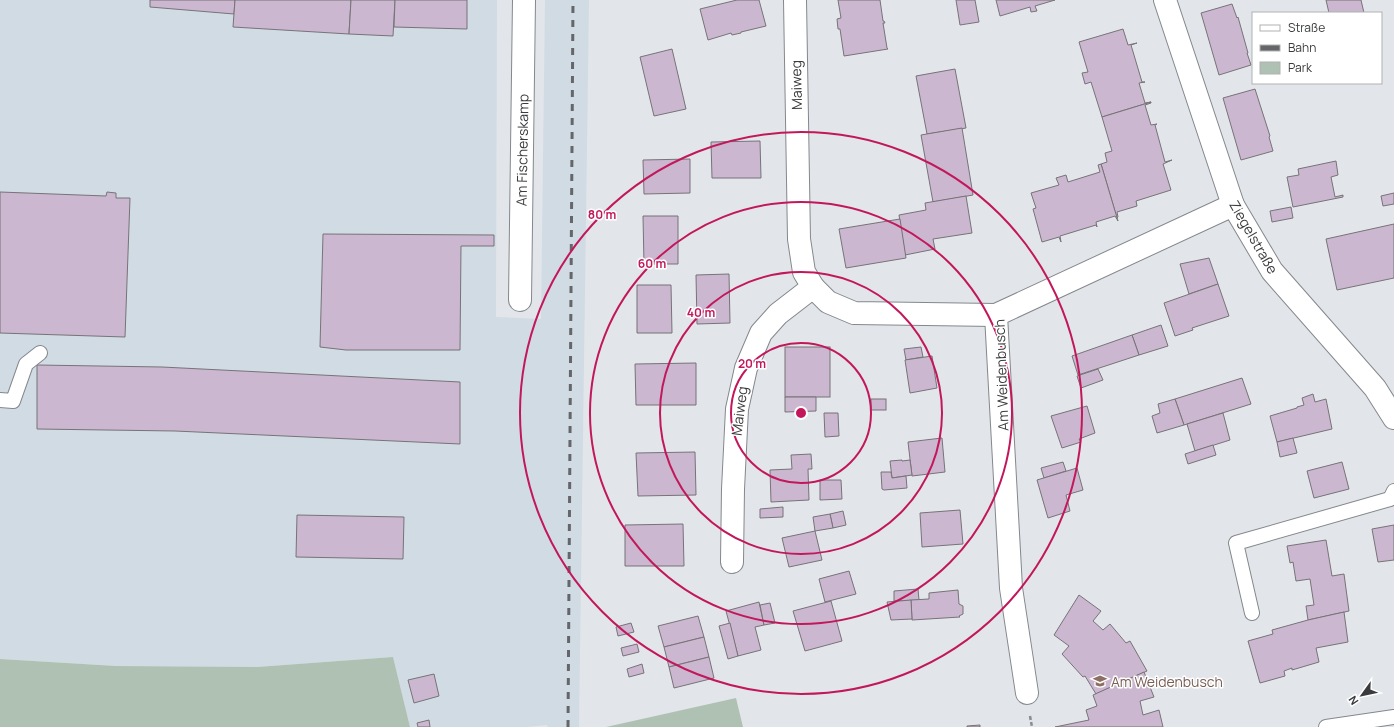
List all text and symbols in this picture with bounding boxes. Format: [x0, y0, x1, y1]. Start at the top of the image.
legend [1252, 12, 1382, 84]
text: Straße [1288, 19, 1325, 36]
text: Bahn [1288, 39, 1316, 56]
text: Park [1288, 59, 1313, 76]
street label: Maiweg [786, 60, 806, 110]
street label: Am Fischerskamp [512, 94, 532, 206]
street label: Ziegelstraße [1225, 197, 1283, 277]
text: 80 m [588, 206, 616, 223]
text: 60 m [638, 255, 666, 272]
text: 40 m [687, 304, 715, 321]
street label: Am Weidenbusch [990, 319, 1012, 431]
text: 20 m [738, 355, 766, 372]
street label: Maiweg [727, 385, 751, 437]
centre of rings [794, 406, 808, 420]
place label: Am Weidenbusch [1111, 672, 1223, 691]
school or university icon: Am Weidenbusch [1092, 673, 1108, 689]
north arrow [1342, 675, 1382, 715]
text: N [1345, 693, 1362, 708]

